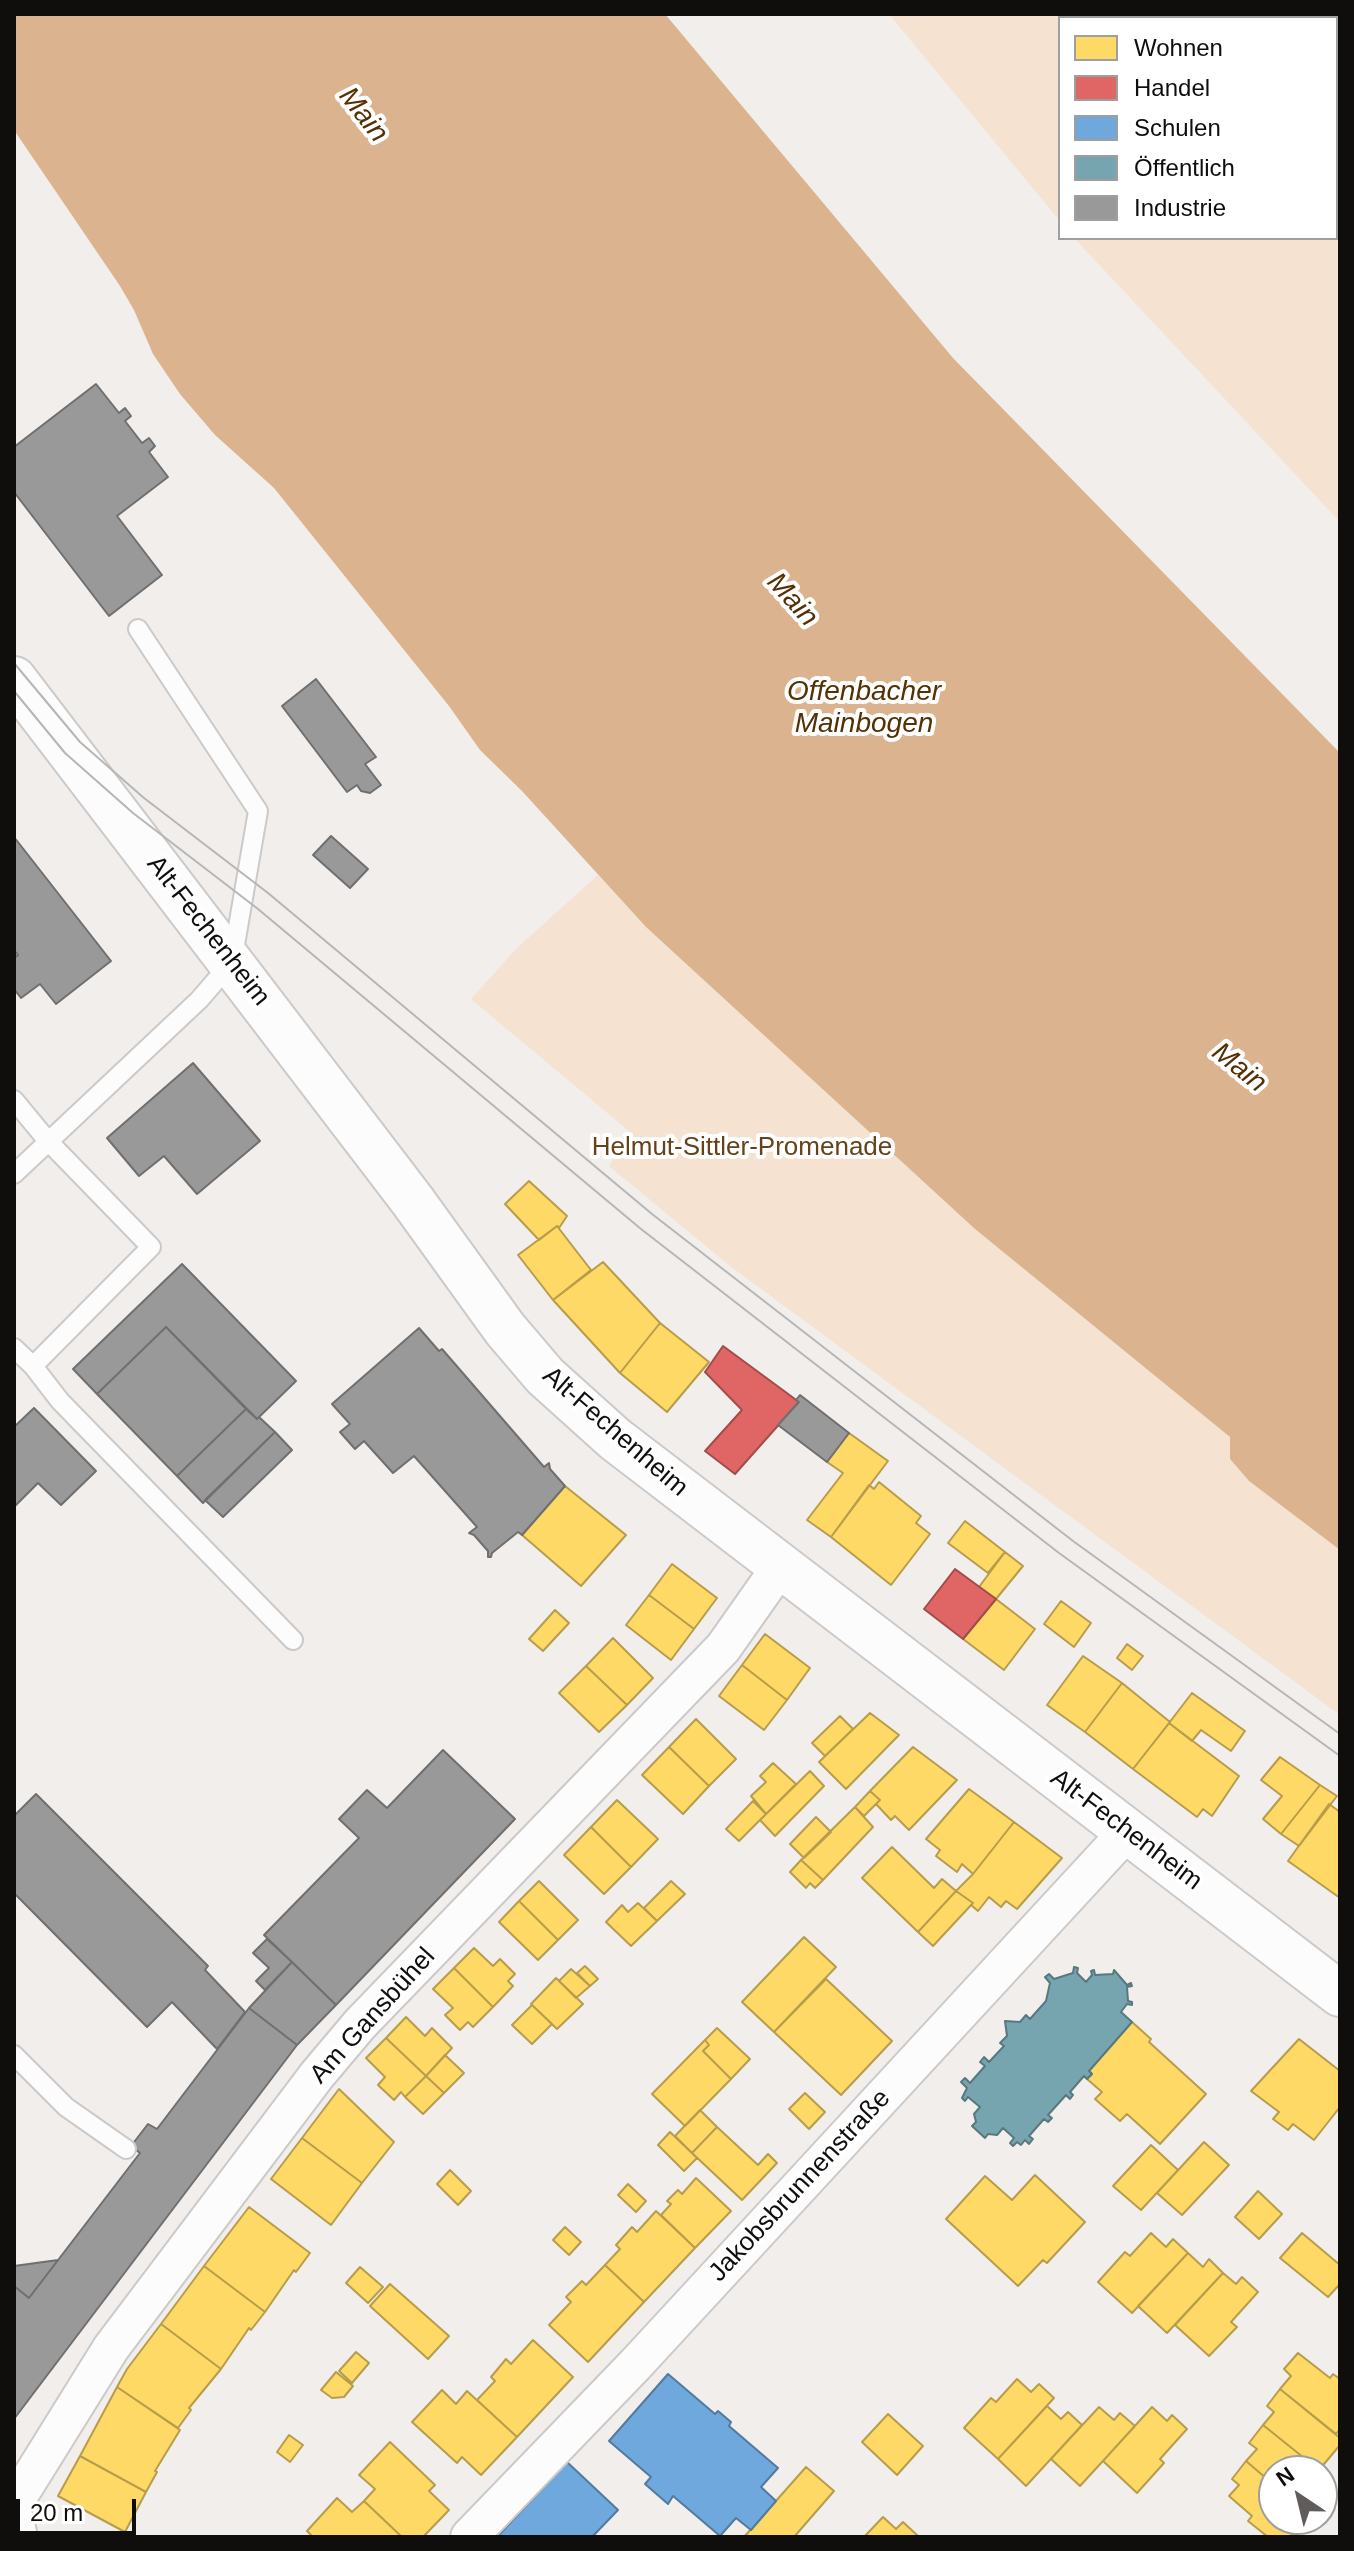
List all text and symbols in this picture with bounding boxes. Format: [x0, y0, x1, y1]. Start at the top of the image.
legend [1058, 16, 1338, 240]
text: Wohnen [1134, 34, 1223, 61]
text: Handel [1134, 74, 1210, 101]
water label: Main [331, 81, 395, 149]
text: Schulen [1134, 114, 1221, 141]
text: Öffentlich [1134, 154, 1235, 181]
text: Industrie [1134, 194, 1226, 221]
water label: Main [759, 566, 825, 634]
water label: Offenbacher Mainbogen [787, 675, 941, 741]
street label: Alt-Fechenheim [140, 850, 276, 1012]
water label: Main [1205, 1036, 1273, 1100]
park label: Helmut-Sittler-Promenade [592, 1132, 892, 1164]
street label: Alt-Fechenheim [536, 1361, 694, 1503]
street label: Alt-Fechenheim [1044, 1763, 1208, 1897]
street label: Am Gansbühel [304, 1942, 442, 2090]
street label: Jakobsbrunnenstraße [703, 2083, 897, 2289]
north arrow [1258, 2455, 1338, 2535]
text: N [1271, 2462, 1299, 2491]
scale bar [20, 2483, 140, 2533]
text: 20 m [30, 2499, 83, 2526]

